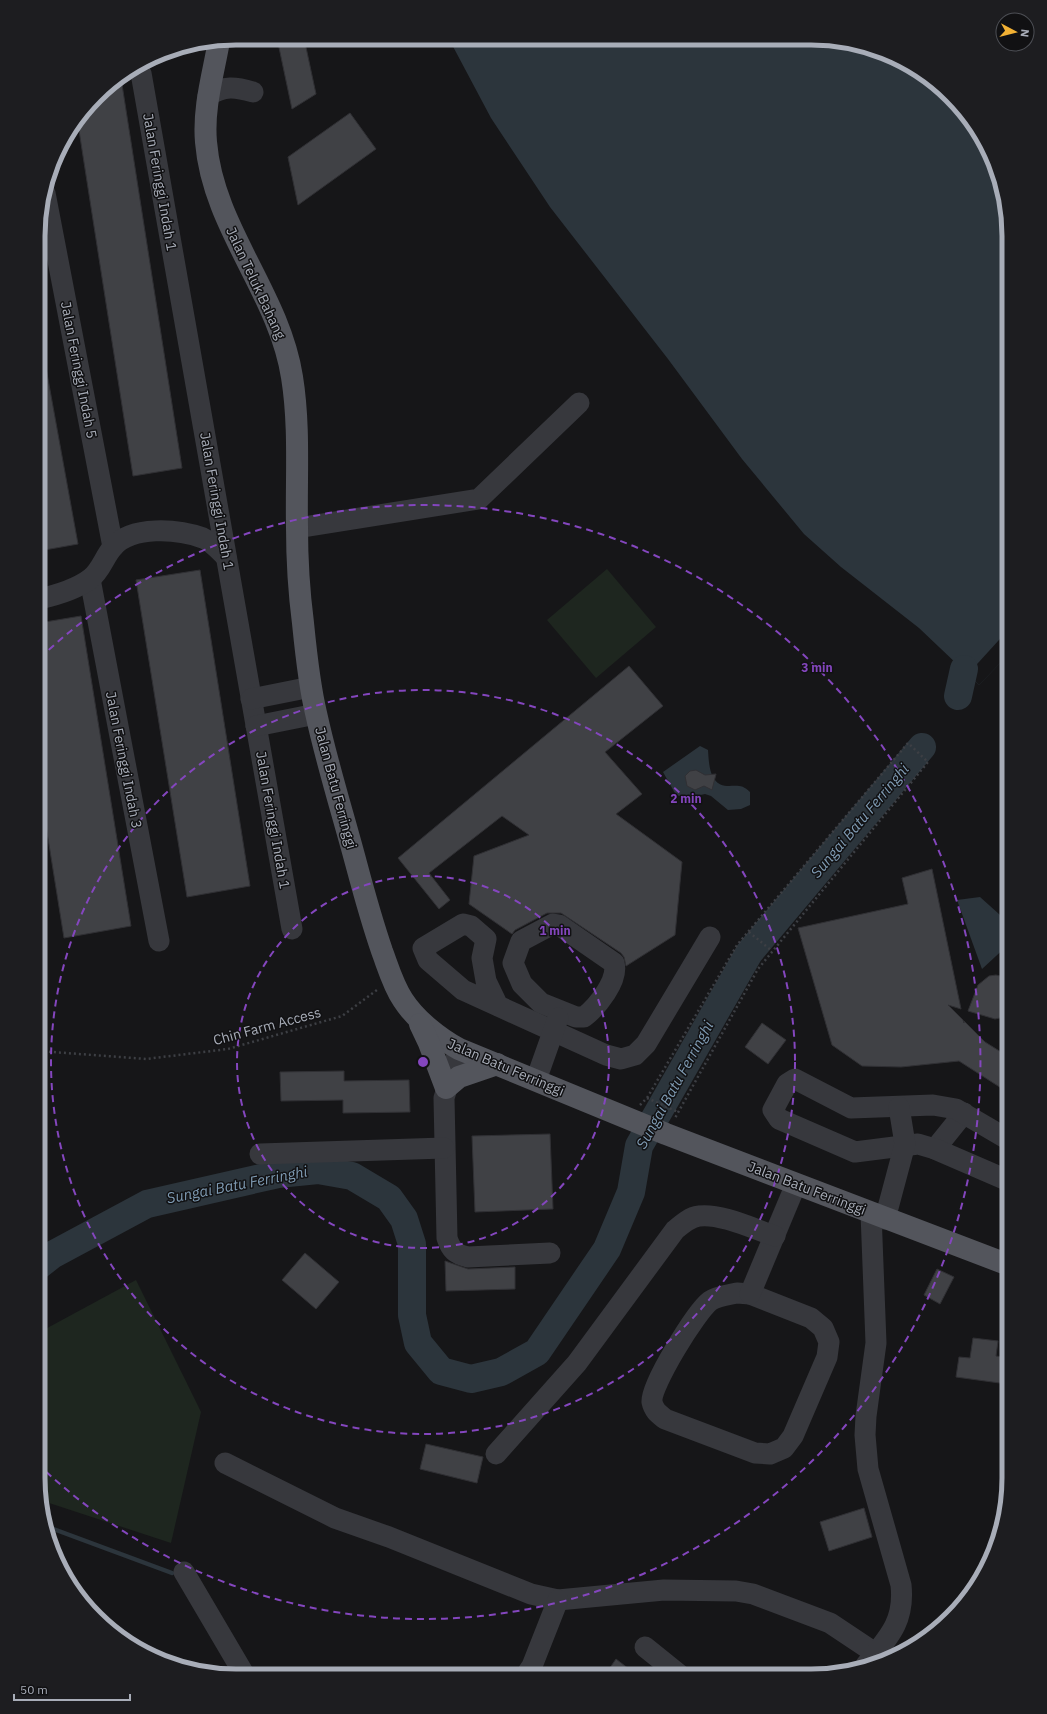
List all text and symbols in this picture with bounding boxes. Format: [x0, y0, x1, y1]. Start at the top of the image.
north arrow [995, 12, 1035, 52]
text: N [1017, 28, 1032, 38]
street label: Jalan Feringgi Indah 1 [139, 112, 181, 252]
street label: Jalan Teluk Bahang [222, 224, 290, 343]
street label: Jalan Feringgi Indah 5 [57, 300, 101, 440]
street label: Jalan Feringgi Indah 1 [196, 431, 238, 571]
text: 3 min [801, 660, 833, 675]
street label: Jalan Feringgi Indah 3 [102, 690, 146, 830]
street label: Jalan Batu Ferringgi [311, 725, 361, 851]
street label: Jalan Feringgi Indah 1 [252, 750, 294, 890]
water label: Sungai Batu Ferringhi [806, 760, 913, 882]
text: 2 min [670, 791, 702, 806]
text: 1 min [539, 923, 571, 938]
street label: Chin Farm Access [211, 1003, 323, 1049]
water label: Sungai Batu Ferringhi [632, 1018, 718, 1152]
street label: Jalan Batu Ferringgi [445, 1034, 567, 1100]
centre of rings [416, 1055, 430, 1069]
street label: Jalan Batu Ferringgi [745, 1157, 869, 1219]
water label: Sungai Batu Ferringhi [165, 1162, 309, 1207]
scale bar [14, 1676, 130, 1702]
text: 50 m [20, 1682, 48, 1697]

